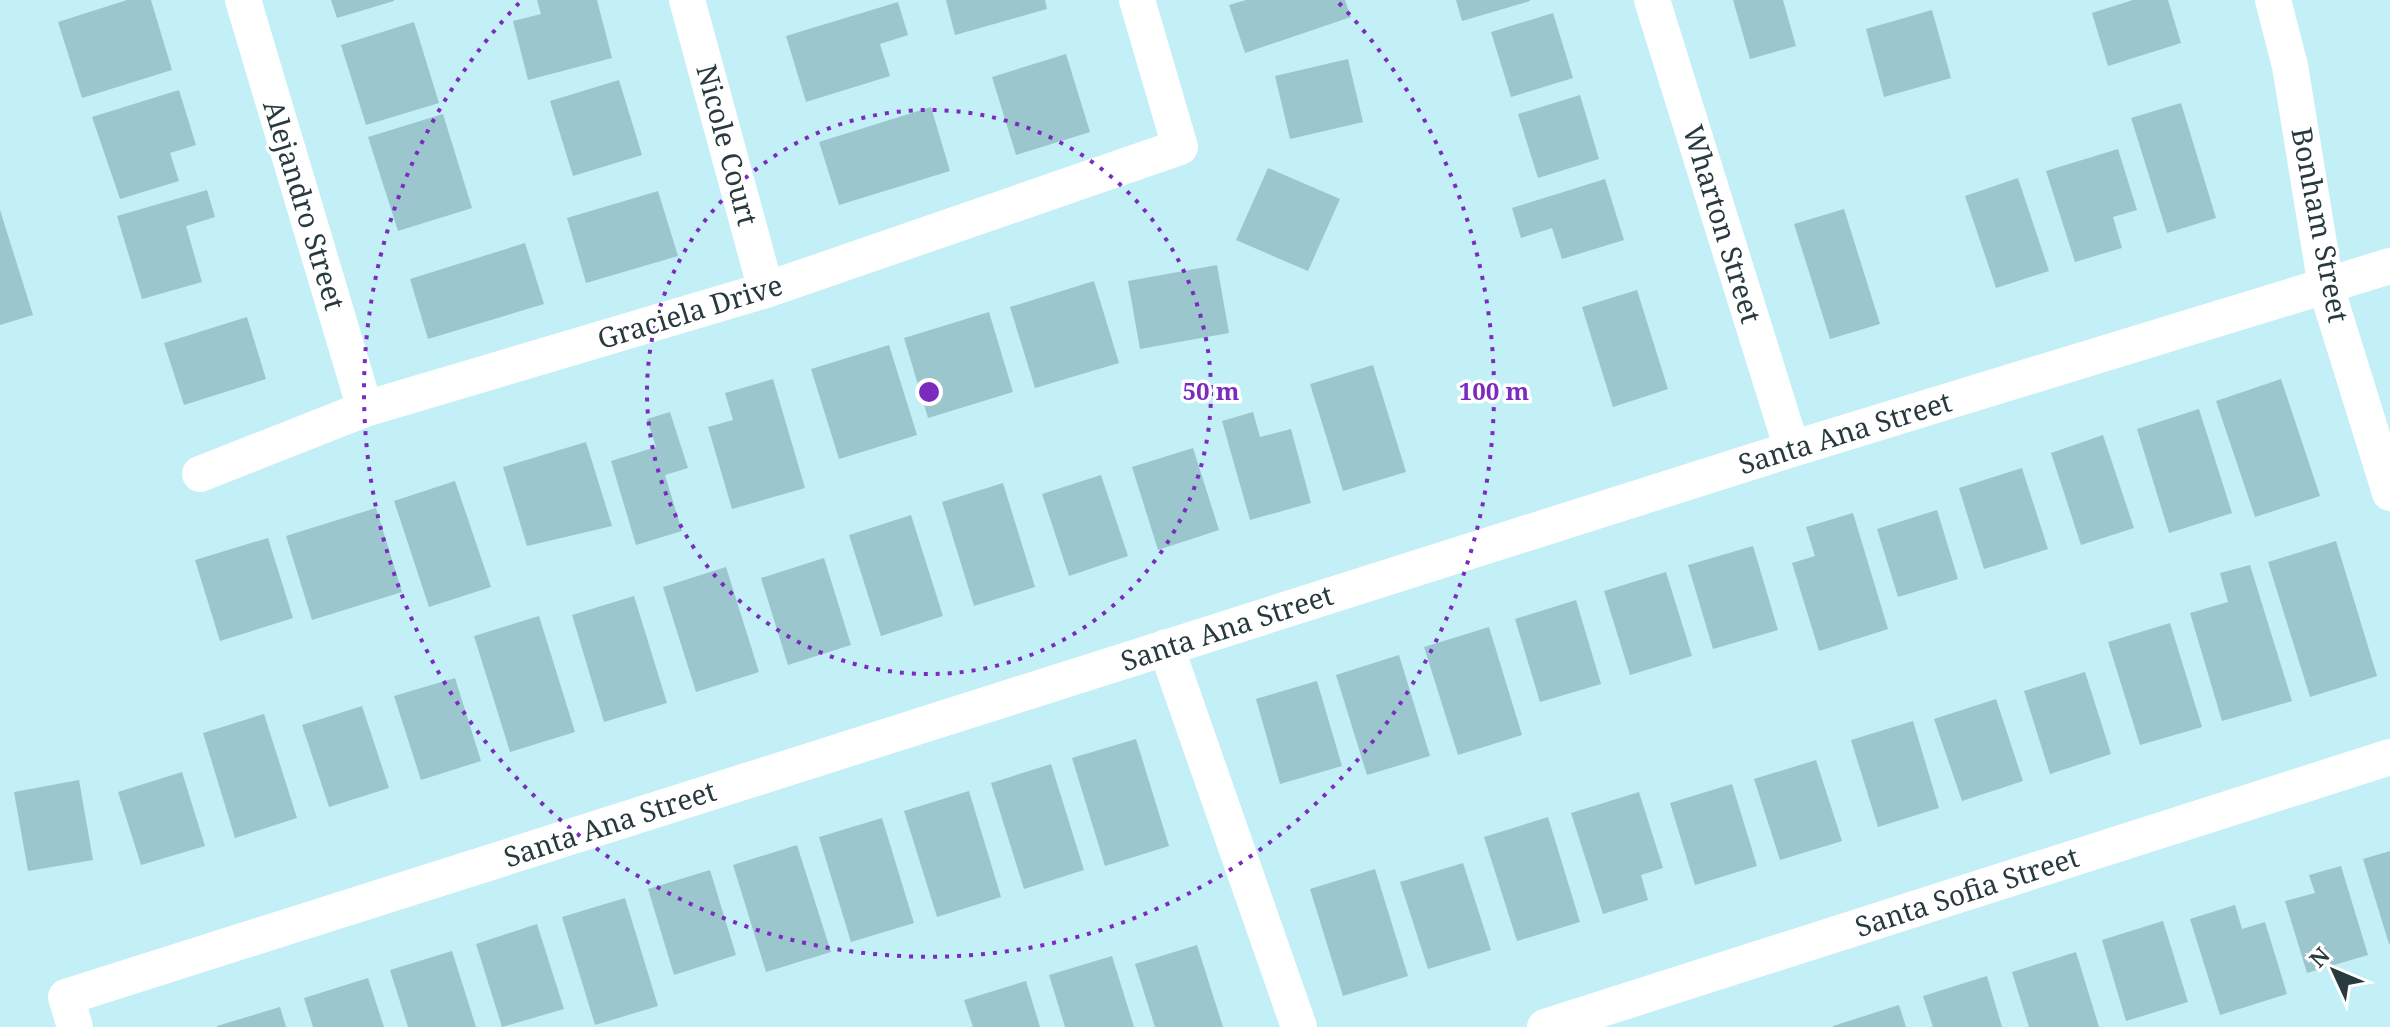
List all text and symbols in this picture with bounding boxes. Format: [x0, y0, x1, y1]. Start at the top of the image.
street label: Nicole Court [688, 60, 768, 230]
street label: Alejandro Street [255, 95, 355, 314]
street label: Wharton Street [1675, 120, 1771, 328]
street label: Bonham Street [2283, 124, 2359, 326]
street label: Graciela Drive [593, 265, 787, 357]
text: 50 m [1182, 374, 1240, 407]
text: 100 m [1459, 374, 1530, 407]
centre of rings [915, 378, 943, 406]
street label: Santa Ana Street [1734, 382, 1956, 483]
street label: Santa Ana Street [1116, 575, 1338, 679]
street label: Santa Ana Street [499, 771, 721, 875]
street label: Santa Sofia Street [1850, 837, 2084, 945]
north arrow [2294, 931, 2374, 1011]
text: N [2302, 940, 2336, 973]

